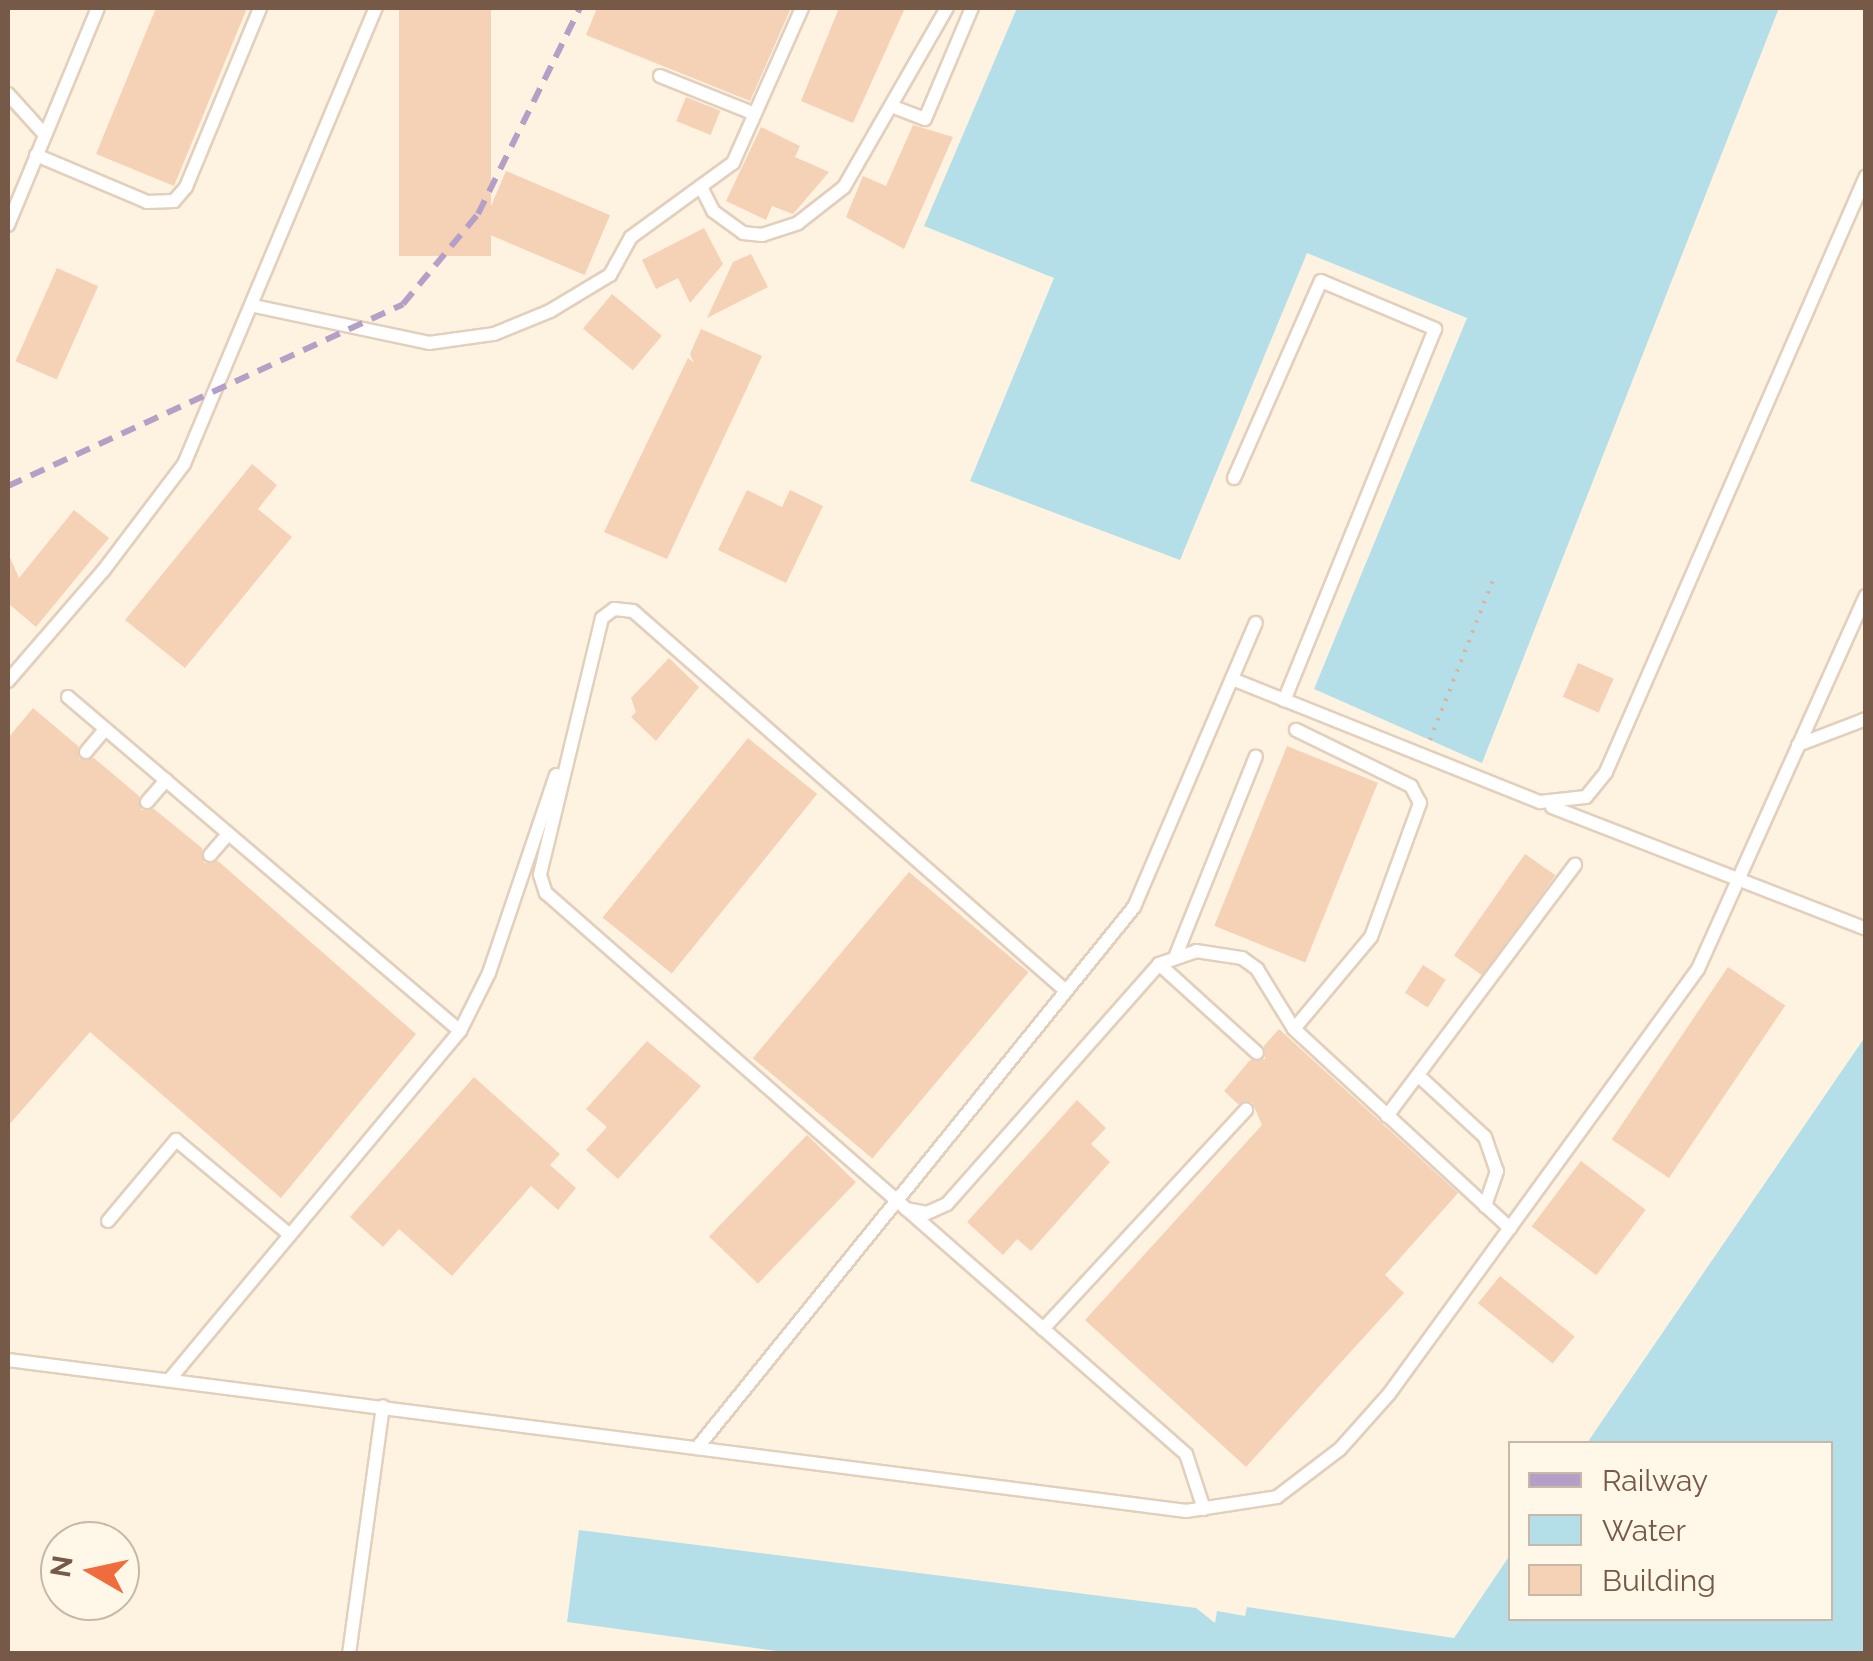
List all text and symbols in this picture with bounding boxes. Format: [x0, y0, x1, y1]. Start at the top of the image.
legend [1508, 1441, 1833, 1621]
text: Railway [1602, 1463, 1708, 1498]
text: Water [1602, 1513, 1686, 1548]
north arrow [40, 1521, 140, 1621]
text: N [44, 1553, 80, 1580]
text: Building [1602, 1563, 1716, 1598]

